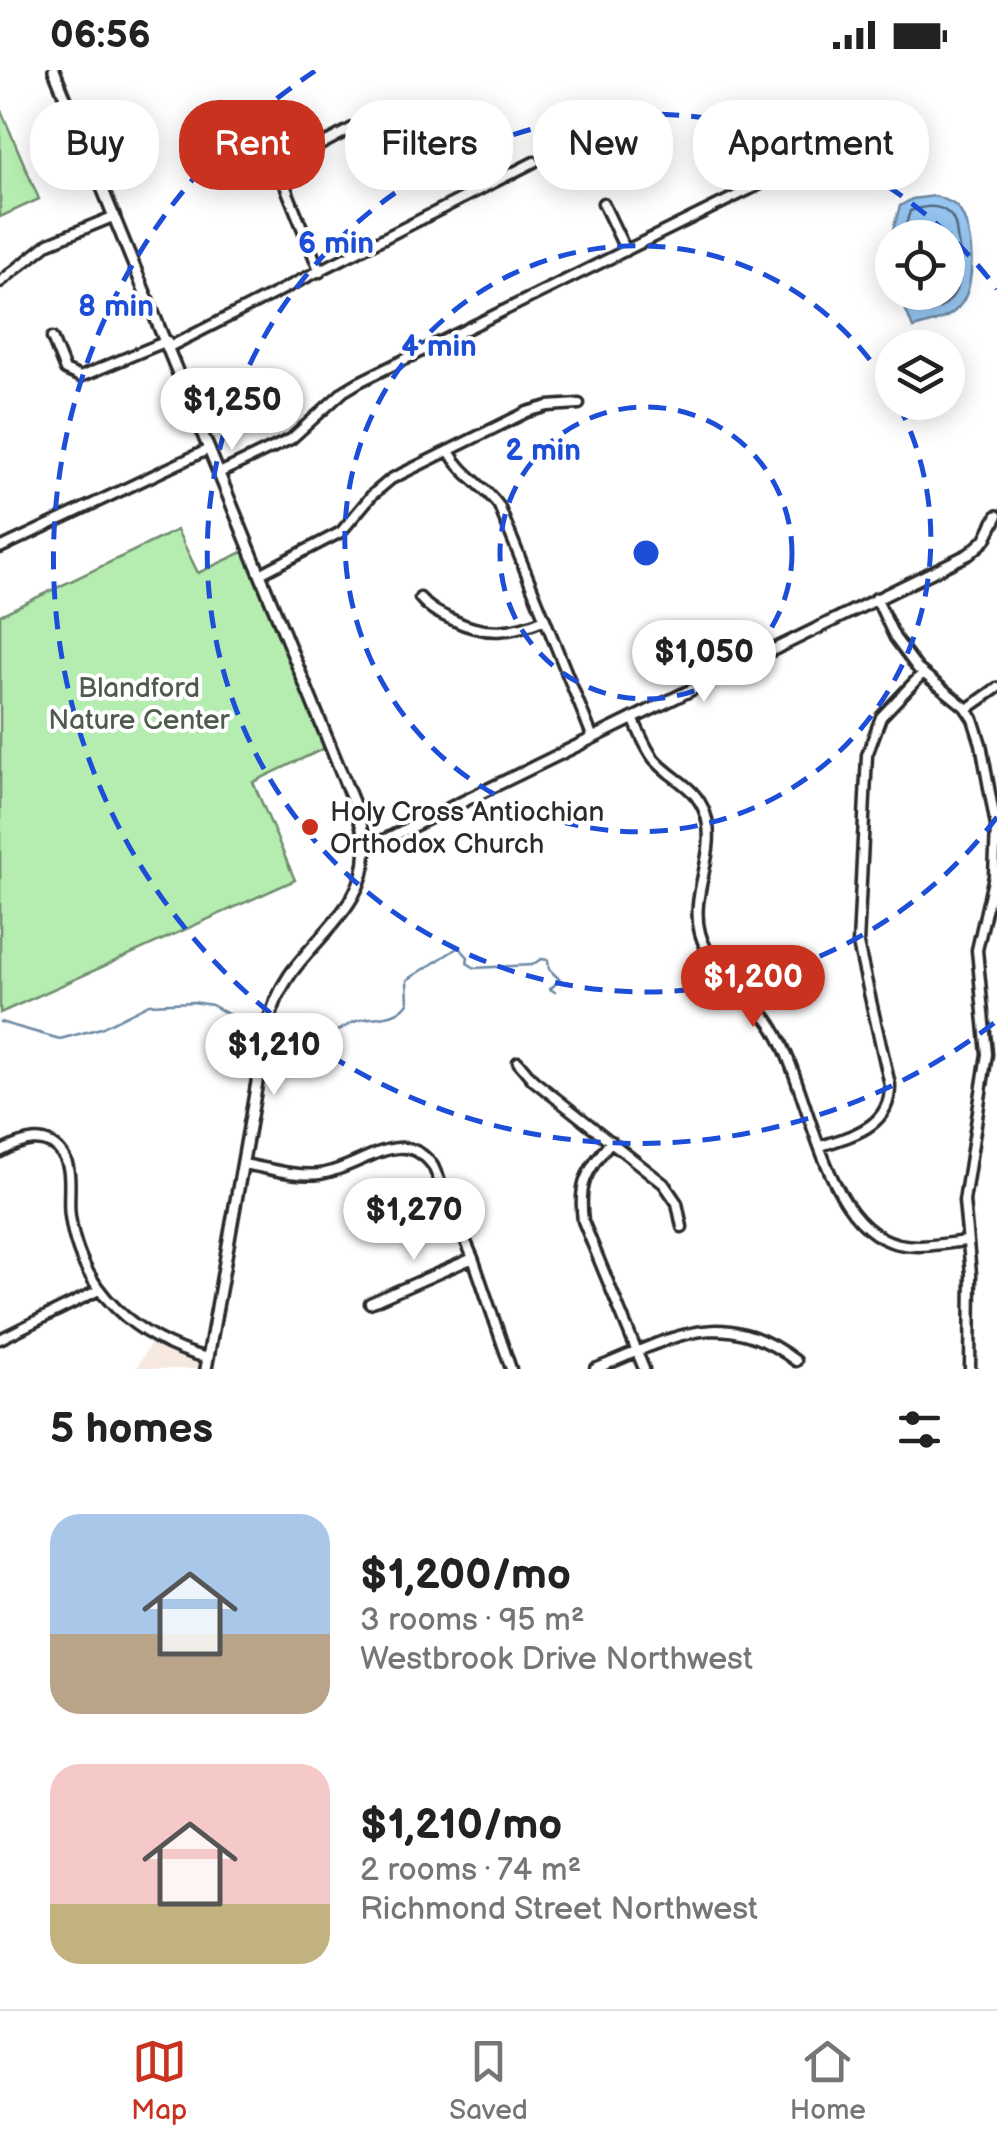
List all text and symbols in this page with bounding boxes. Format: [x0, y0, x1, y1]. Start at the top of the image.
text: 06:56 [50, 13, 151, 58]
chip: Buy [30, 100, 159, 190]
chip: Rent [179, 100, 325, 190]
chip: Filters [345, 100, 513, 190]
chip: New [533, 100, 673, 190]
chip: Apartment [693, 100, 929, 190]
map controls [875, 220, 965, 420]
button: locate [875, 220, 965, 310]
text: 6 min [298, 226, 374, 262]
text: 8 min [78, 289, 154, 325]
text: 4 min [401, 329, 477, 365]
button: layers [875, 330, 965, 420]
pin: $1,250 [151, 368, 313, 453]
text: $1,250 [182, 381, 282, 420]
text: 2 min [505, 433, 581, 469]
centre of rings [628, 535, 664, 571]
pin: $1,050 [623, 620, 785, 705]
text: $1,050 [654, 633, 754, 672]
park label: Blandford Nature Center [48, 672, 231, 737]
place label: Holy Cross Antiochian Orthodox Church [330, 796, 604, 861]
marker: Holy Cross Antiochian Orthodox Church [299, 816, 321, 838]
pin: $1,200 [672, 945, 834, 1030]
text: $1,200 [703, 958, 803, 997]
pin: $1,210 [193, 1013, 355, 1098]
text: $1,210 [227, 1026, 321, 1065]
pin: $1,270 [333, 1178, 495, 1263]
text: $1,270 [365, 1191, 463, 1230]
icon: filters [892, 1402, 947, 1457]
text: 5 homes [50, 1404, 213, 1455]
text: $1,200/mo [360, 1550, 571, 1601]
icon: home [130, 1554, 250, 1674]
text: 3 rooms · 95 m² [360, 1601, 585, 1640]
text: Westbrook Drive Northwest [360, 1640, 753, 1679]
text: $1,210/mo [360, 1800, 562, 1851]
icon: home [130, 1804, 250, 1924]
text: 2 rooms · 74 m² [360, 1851, 581, 1890]
text: Richmond Street Northwest [360, 1890, 758, 1929]
tab: Map [131, 2034, 187, 2127]
tab: Saved [449, 2034, 528, 2127]
tab: Home [790, 2034, 866, 2127]

